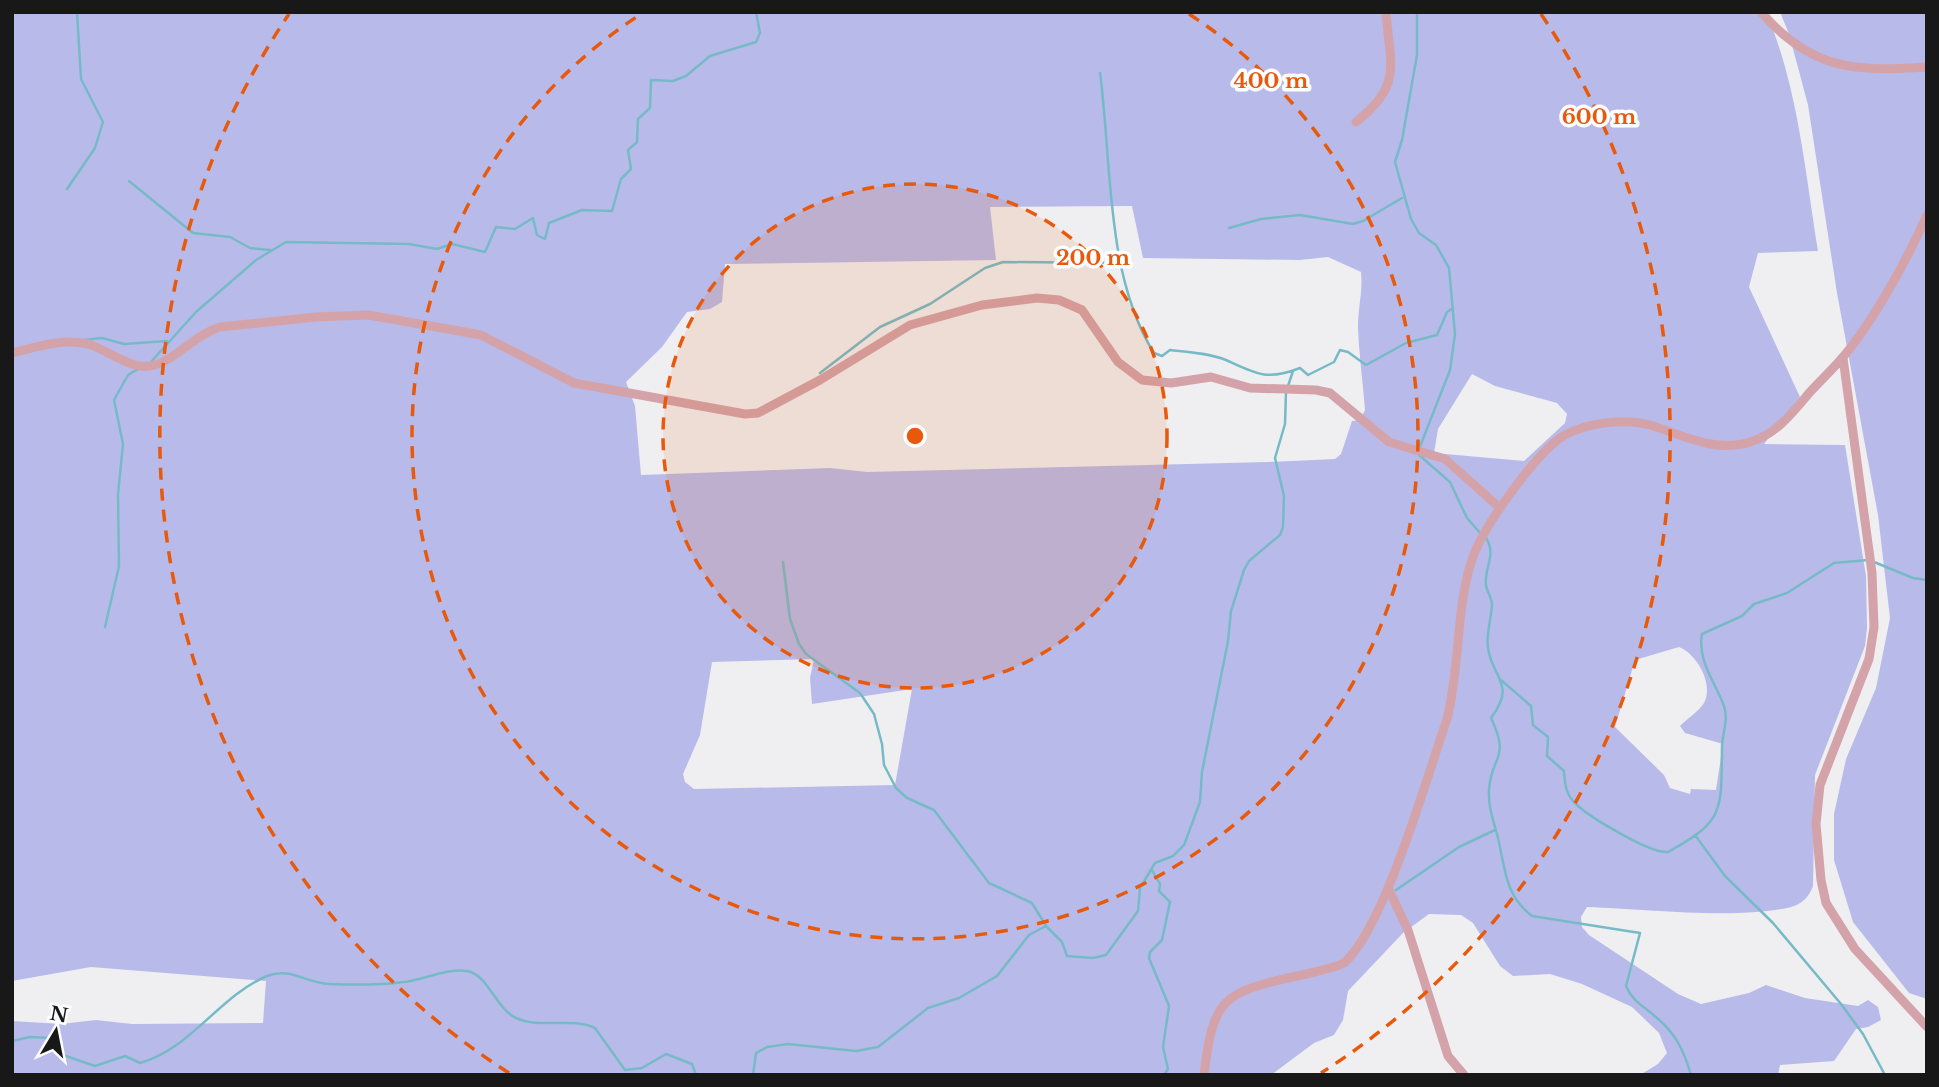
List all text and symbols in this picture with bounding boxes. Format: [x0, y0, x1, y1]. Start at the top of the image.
text: 400 m [1234, 68, 1308, 94]
text: 600 m [1562, 104, 1636, 130]
text: 200 m [1056, 245, 1130, 271]
centre of rings [903, 424, 927, 448]
north arrow [21, 996, 91, 1066]
text: N [48, 1002, 70, 1028]

